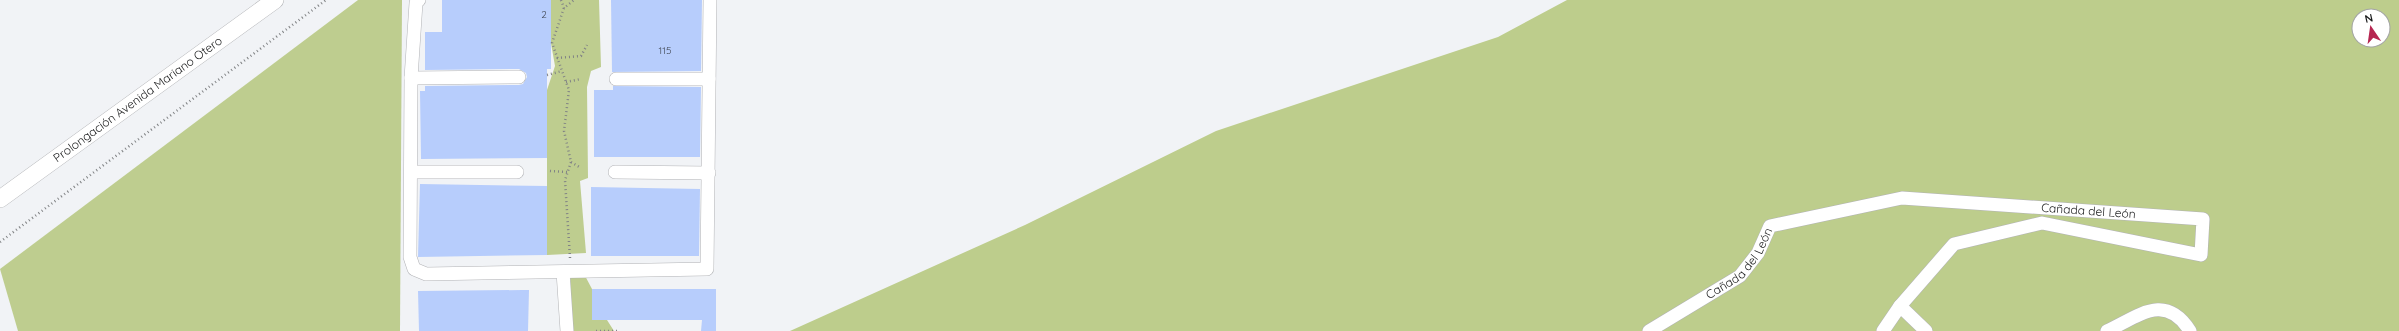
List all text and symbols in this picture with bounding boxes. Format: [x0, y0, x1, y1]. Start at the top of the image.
house number: 2 [541, 8, 547, 21]
north arrow [2351, 8, 2391, 48]
text: N [2363, 11, 2374, 26]
street label: Prolongación Avenida Mariano Otero [50, 33, 225, 165]
house number: 115 [659, 44, 671, 57]
street label: Cañada del León [2041, 200, 2136, 221]
street label: Cañada del León [1703, 225, 1775, 302]

